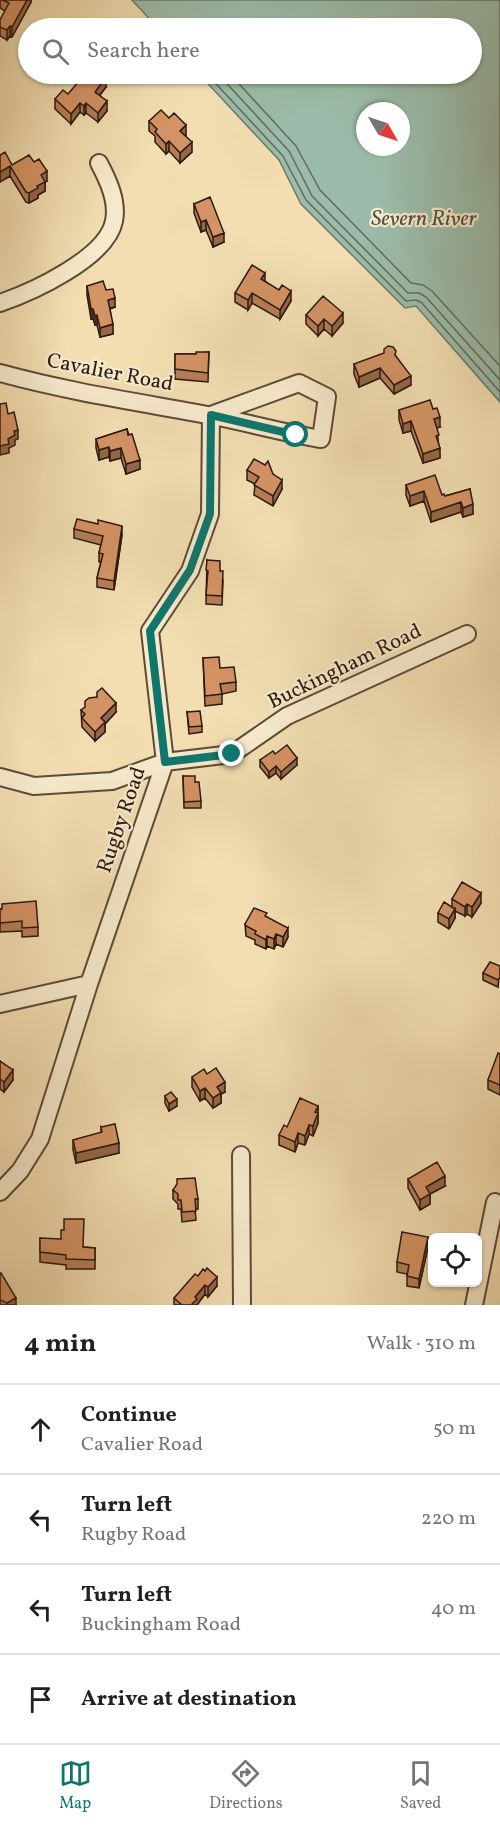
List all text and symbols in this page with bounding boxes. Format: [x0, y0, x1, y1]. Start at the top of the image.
search box [18, 18, 482, 84]
icon: search [39, 35, 72, 68]
text: Search here [87, 36, 200, 67]
north arrow [356, 102, 410, 156]
water label: Severn River [371, 204, 477, 235]
street label: Cavalier Road [44, 347, 176, 399]
route start [282, 421, 308, 447]
street label: Buckingham Road [263, 617, 427, 717]
route end [218, 740, 244, 766]
street label: Rugby Road [90, 763, 154, 877]
map controls [428, 1233, 482, 1287]
button: locate [428, 1233, 482, 1287]
text: 4 min [24, 1326, 96, 1362]
text: Walk · 310 m [367, 1330, 476, 1358]
text: Continue [81, 1400, 177, 1431]
icon: ahead [24, 1413, 57, 1446]
text: 50 m [433, 1415, 476, 1443]
text: Cavalier Road [81, 1431, 203, 1459]
text: Turn left [81, 1490, 172, 1521]
icon: left [24, 1503, 57, 1536]
text: 220 m [421, 1505, 476, 1533]
text: Rugby Road [81, 1521, 186, 1549]
text: Turn left [81, 1580, 172, 1611]
icon: left [24, 1593, 57, 1626]
text: 40 m [431, 1595, 476, 1623]
text: Buckingham Road [81, 1611, 241, 1639]
icon: arrive [24, 1683, 57, 1716]
text: Arrive at destination [81, 1684, 297, 1715]
tab: Map [59, 1757, 92, 1815]
tab: Directions [209, 1757, 283, 1815]
tab: Saved [400, 1757, 441, 1815]

